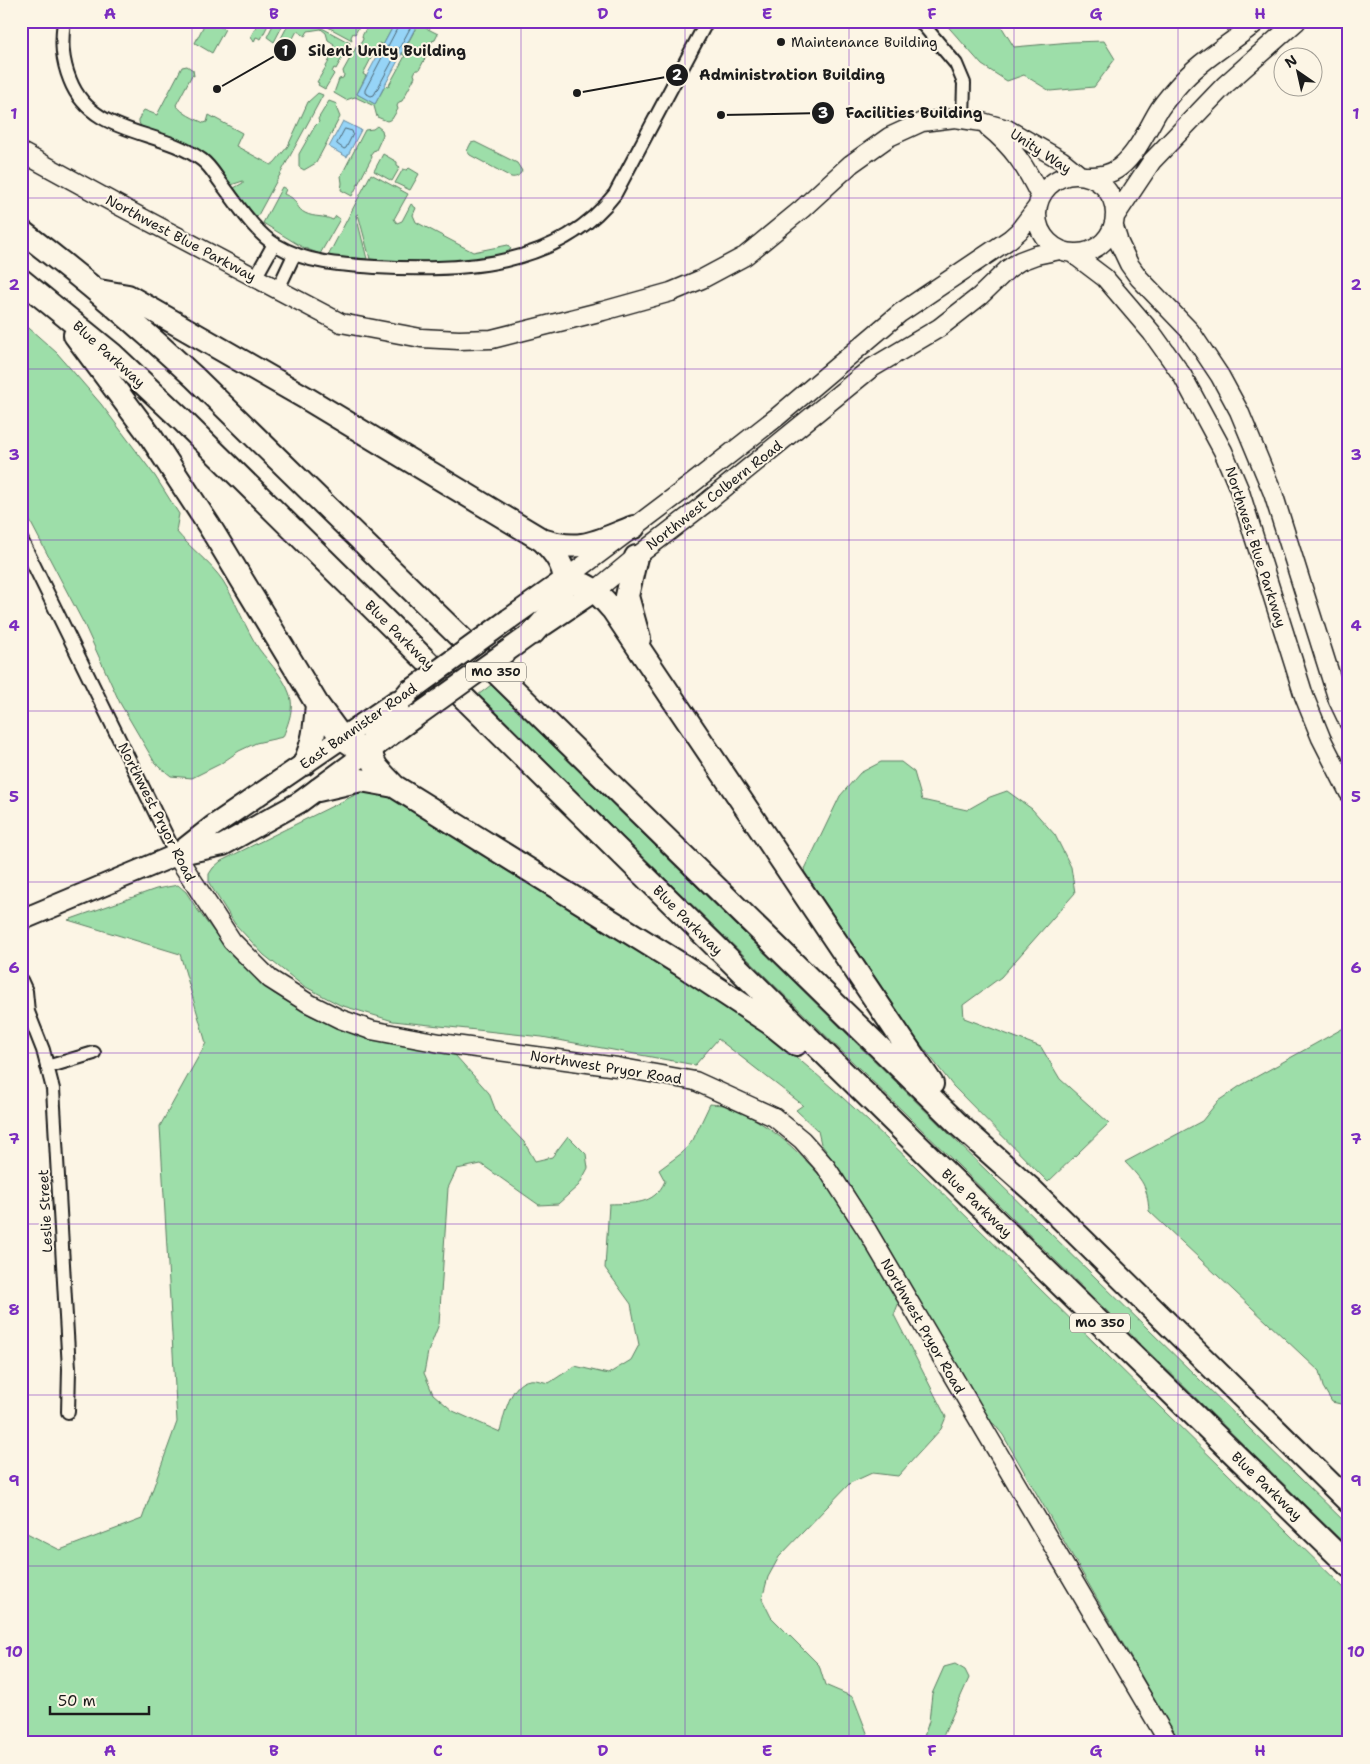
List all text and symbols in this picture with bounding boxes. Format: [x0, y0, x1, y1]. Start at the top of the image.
text: A [104, 3, 116, 24]
text: B [269, 3, 279, 24]
text: C [433, 3, 443, 24]
text: D [597, 3, 609, 24]
text: E [762, 3, 772, 24]
text: F [927, 3, 937, 24]
text: G [1090, 3, 1103, 24]
text: H [1254, 3, 1266, 24]
place label: Maintenance Building [791, 33, 938, 51]
callout: Silent Unity Building [273, 35, 476, 65]
marker: Maintenance Building [775, 36, 787, 48]
text: 1 [282, 41, 289, 61]
text: Silent Unity Building [308, 41, 466, 61]
north arrow [1272, 48, 1322, 98]
text: N [1281, 51, 1300, 72]
callout: Administration Building [664, 60, 895, 90]
text: 2 [672, 65, 683, 85]
text: Administration Building [699, 65, 885, 85]
callout: Facilities Building [811, 98, 993, 128]
text: 1 [10, 103, 18, 124]
text: 3 [818, 103, 828, 123]
text: Facilities Building [846, 103, 983, 123]
text: 1 [1352, 103, 1360, 124]
street label: Unity Way [1007, 124, 1075, 178]
street label: Northwest Blue Parkway [103, 191, 259, 285]
text: 2 [8, 274, 20, 295]
text: 2 [1350, 274, 1362, 295]
street label: Blue Parkway [69, 317, 149, 391]
street label: Northwest Colbern Road [642, 436, 786, 554]
text: 3 [8, 444, 20, 465]
text: 3 [1350, 444, 1362, 465]
street label: Northwest Blue Parkway [1221, 464, 1291, 630]
street label: Blue Parkway [361, 596, 439, 674]
text: 4 [8, 615, 20, 636]
text: 4 [1350, 615, 1362, 636]
road number: MO 350 [466, 662, 526, 682]
street label: East Bannister Road [296, 679, 420, 773]
street label: Northwest Pryor Road [114, 740, 200, 885]
text: 5 [9, 786, 19, 807]
text: 5 [1351, 786, 1361, 807]
street label: Blue Parkway [649, 881, 727, 959]
text: 6 [8, 957, 20, 978]
text: 6 [1350, 957, 1362, 978]
street label: Northwest Pryor Road [529, 1046, 683, 1088]
text: 7 [8, 1128, 20, 1149]
text: 7 [1350, 1128, 1362, 1149]
street label: Blue Parkway [938, 1165, 1016, 1241]
street label: Leslie Street [34, 1169, 56, 1253]
street label: Northwest Pryor Road [877, 1255, 969, 1397]
text: 8 [8, 1299, 20, 1320]
text: 8 [1350, 1299, 1362, 1320]
road number: MO 350 [1070, 1314, 1130, 1332]
street label: Blue Parkway [1228, 1448, 1306, 1524]
text: 9 [8, 1470, 20, 1491]
text: 9 [1350, 1470, 1362, 1491]
text: 10 [5, 1641, 23, 1662]
text: 10 [1347, 1641, 1365, 1662]
scale bar [50, 1684, 149, 1716]
text: 50 m [58, 1691, 96, 1711]
text: A [104, 1740, 116, 1761]
text: B [269, 1740, 279, 1761]
text: C [433, 1740, 443, 1761]
text: D [597, 1740, 609, 1761]
text: E [762, 1740, 772, 1761]
text: F [927, 1740, 937, 1761]
text: G [1090, 1740, 1103, 1761]
text: H [1254, 1740, 1266, 1761]

